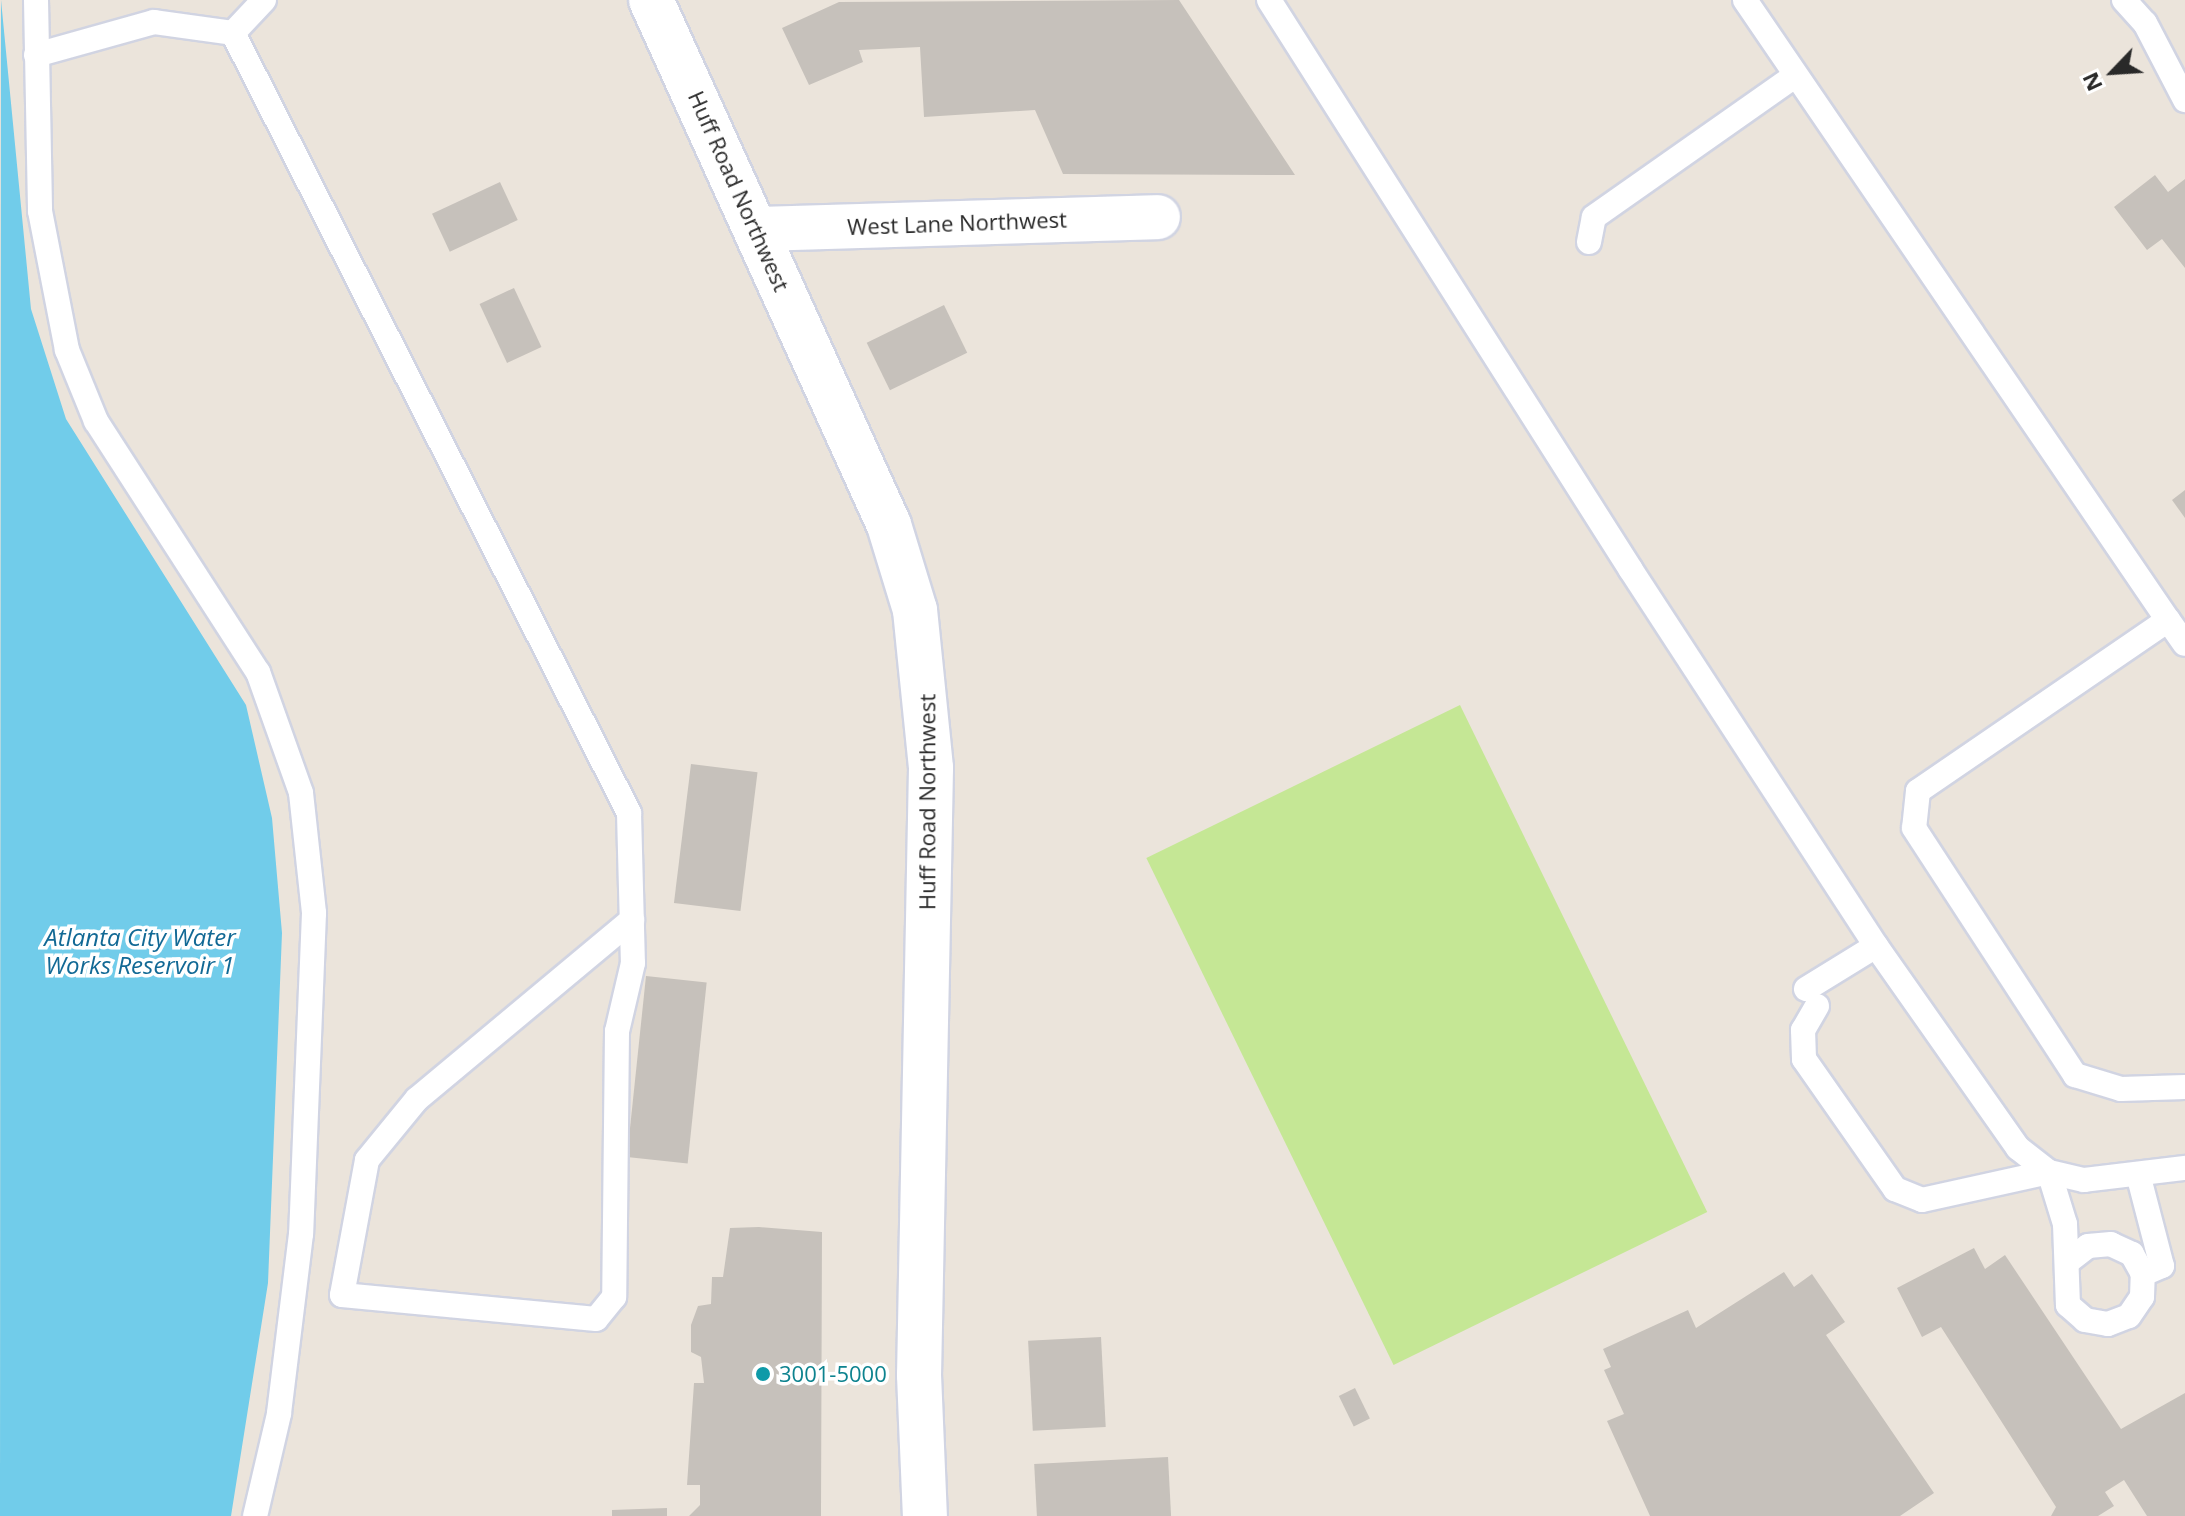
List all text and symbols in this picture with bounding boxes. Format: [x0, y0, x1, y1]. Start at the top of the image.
north arrow [2073, 32, 2153, 112]
text: N [2074, 68, 2109, 97]
street label: Huff Road Northwest [683, 87, 795, 295]
street label: West Lane Northwest [847, 206, 1067, 240]
street label: Huff Road Northwest [914, 694, 940, 910]
water label: Atlanta City Water Works Reservoir 1 [44, 923, 236, 979]
place label: 3001-5000 [779, 1361, 887, 1387]
marker: 3001-5000 [754, 1365, 772, 1383]

